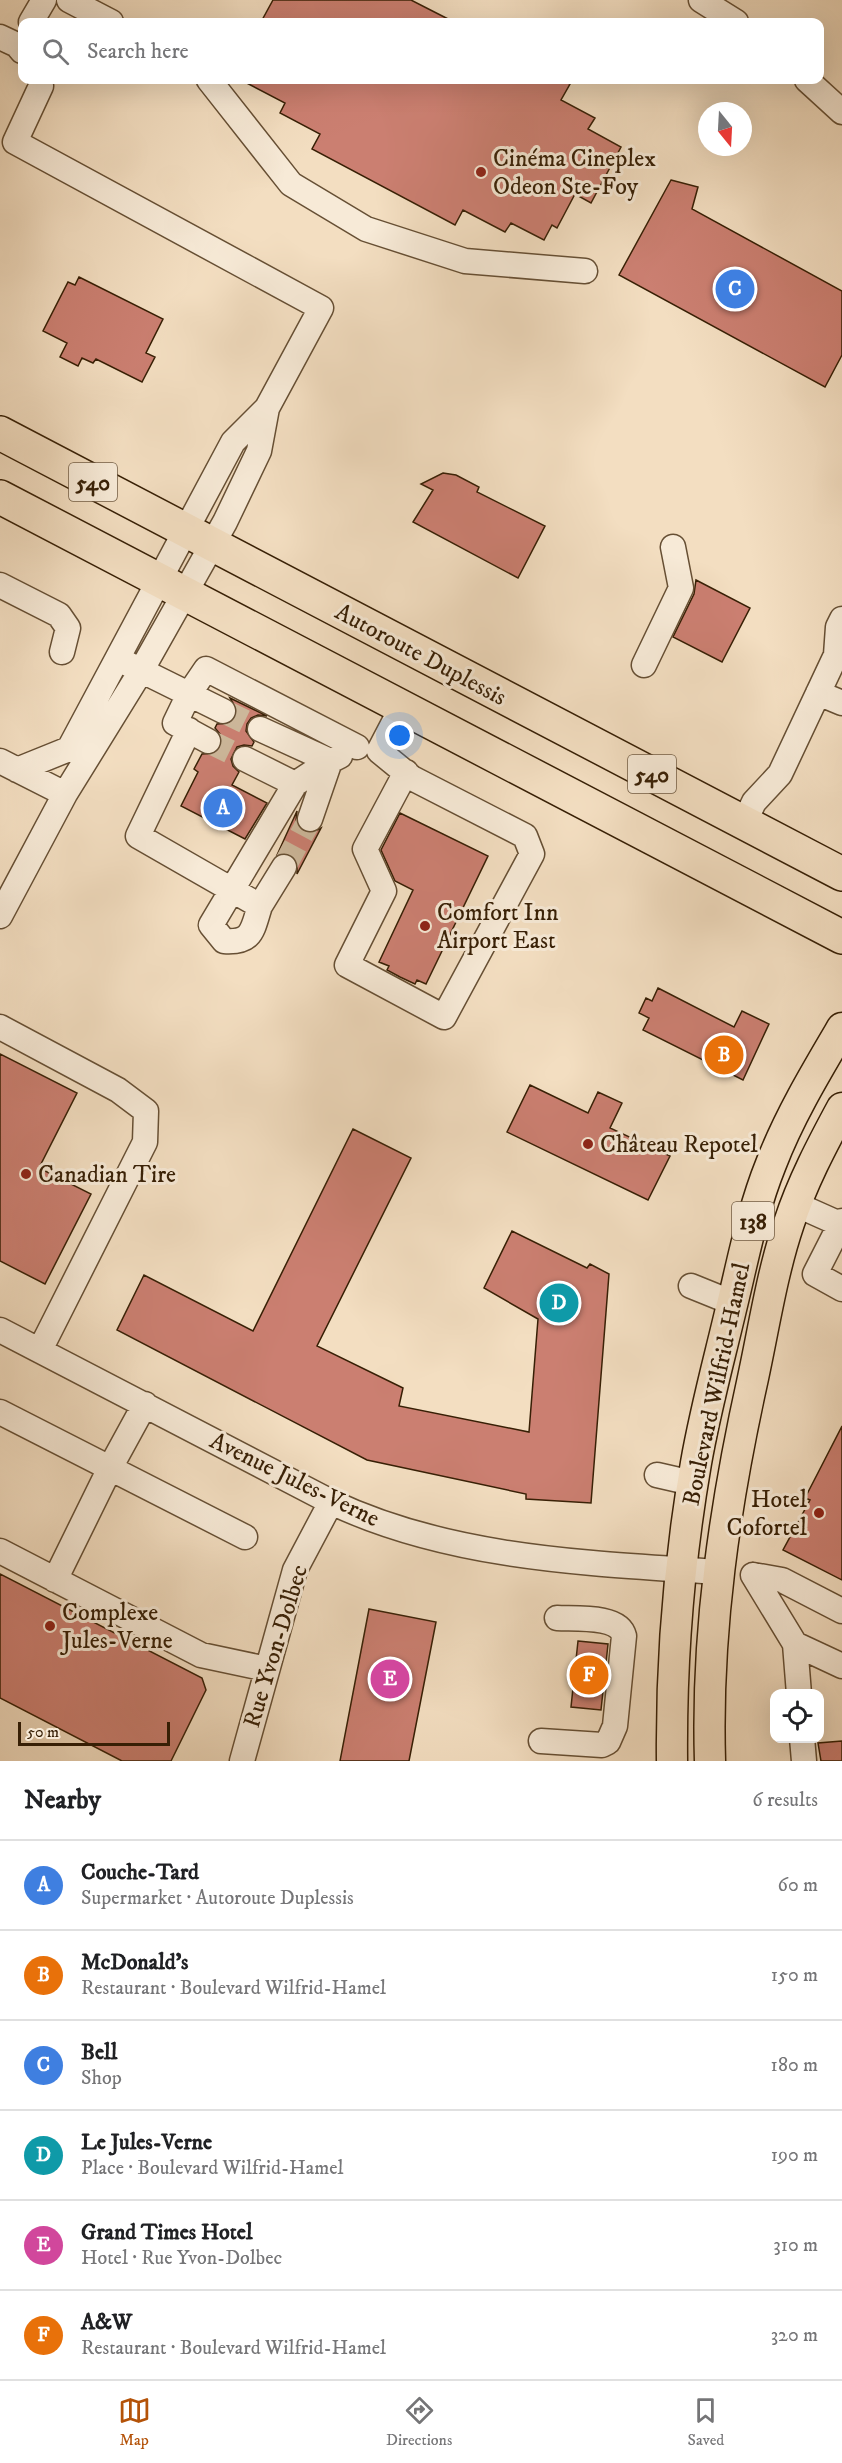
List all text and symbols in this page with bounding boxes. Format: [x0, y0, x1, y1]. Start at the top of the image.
search box [18, 18, 824, 84]
icon: search [39, 35, 72, 68]
text: Search here [87, 38, 189, 65]
north arrow [698, 102, 752, 156]
place label: Cinéma Cineplex Odeon Ste-Foy [493, 144, 656, 202]
marker: Cinéma Cineplex Odeon Ste-Foy [474, 165, 488, 179]
pin: C [716, 266, 754, 312]
road number: 540 [69, 463, 117, 501]
street label: Autoroute Duplessis [330, 597, 511, 713]
your location [385, 721, 414, 750]
road number: 540 [628, 755, 676, 793]
pin: A [204, 786, 242, 830]
place label: Comfort Inn Airport East [437, 898, 559, 956]
marker: Comfort Inn Airport East [418, 919, 432, 933]
pin: B [704, 1032, 744, 1078]
place label: Château Repotel [600, 1130, 758, 1160]
marker: Château Repotel [581, 1137, 595, 1151]
place label: Canadian Tire [38, 1160, 176, 1190]
marker: Canadian Tire [19, 1167, 33, 1181]
road number: 138 [732, 1202, 774, 1240]
street label: Boulevard Wilfrid-Hamel [677, 1259, 758, 1508]
pin: D [540, 1280, 578, 1326]
street label: Avenue Jules-Verne [205, 1426, 384, 1534]
place label: Hotel Cofortel [727, 1485, 808, 1543]
marker: Hotel Cofortel [812, 1506, 826, 1520]
street label: Rue Yvon-Dolbec [237, 1561, 315, 1731]
place label: Complexe Jules-Verne [60, 1598, 173, 1656]
marker: Complexe Jules-Verne [43, 1619, 57, 1633]
pin: F [570, 1652, 608, 1698]
pin: E [370, 1656, 410, 1702]
map controls [770, 1689, 824, 1743]
button: locate [770, 1689, 824, 1743]
scale bar [18, 1719, 170, 1746]
text: 50 m [27, 1722, 59, 1742]
text: Nearby [24, 1784, 101, 1817]
text: 6 results [752, 1788, 818, 1813]
text: Couche-Tard [81, 1859, 199, 1886]
text: A [37, 1873, 50, 1898]
text: 60 m [778, 1873, 818, 1898]
text: Supermarket · Autoroute Duplessis [81, 1886, 354, 1911]
text: McDonald's [81, 1949, 188, 1976]
text: B [37, 1963, 50, 1988]
text: 150 m [771, 1963, 818, 1988]
text: Restaurant · Boulevard Wilfrid-Hamel [81, 1976, 386, 2001]
text: Bell [81, 2039, 117, 2066]
text: C [37, 2053, 50, 2078]
text: 180 m [771, 2053, 818, 2078]
text: Shop [81, 2066, 122, 2091]
text: Le Jules-Verne [81, 2129, 212, 2156]
text: D [36, 2143, 51, 2168]
text: 190 m [771, 2143, 818, 2168]
text: Place · Boulevard Wilfrid-Hamel [81, 2156, 344, 2181]
text: Grand Times Hotel [81, 2219, 253, 2246]
text: E [36, 2233, 51, 2258]
text: 310 m [773, 2233, 818, 2258]
text: Hotel · Rue Yvon-Dolbec [81, 2246, 282, 2271]
text: A&W [81, 2309, 132, 2336]
text: F [37, 2323, 50, 2348]
text: 320 m [771, 2323, 818, 2348]
text: Restaurant · Boulevard Wilfrid-Hamel [81, 2336, 386, 2361]
tab: Map [118, 2394, 151, 2450]
tab: Directions [386, 2394, 452, 2450]
tab: Saved [688, 2394, 724, 2450]

